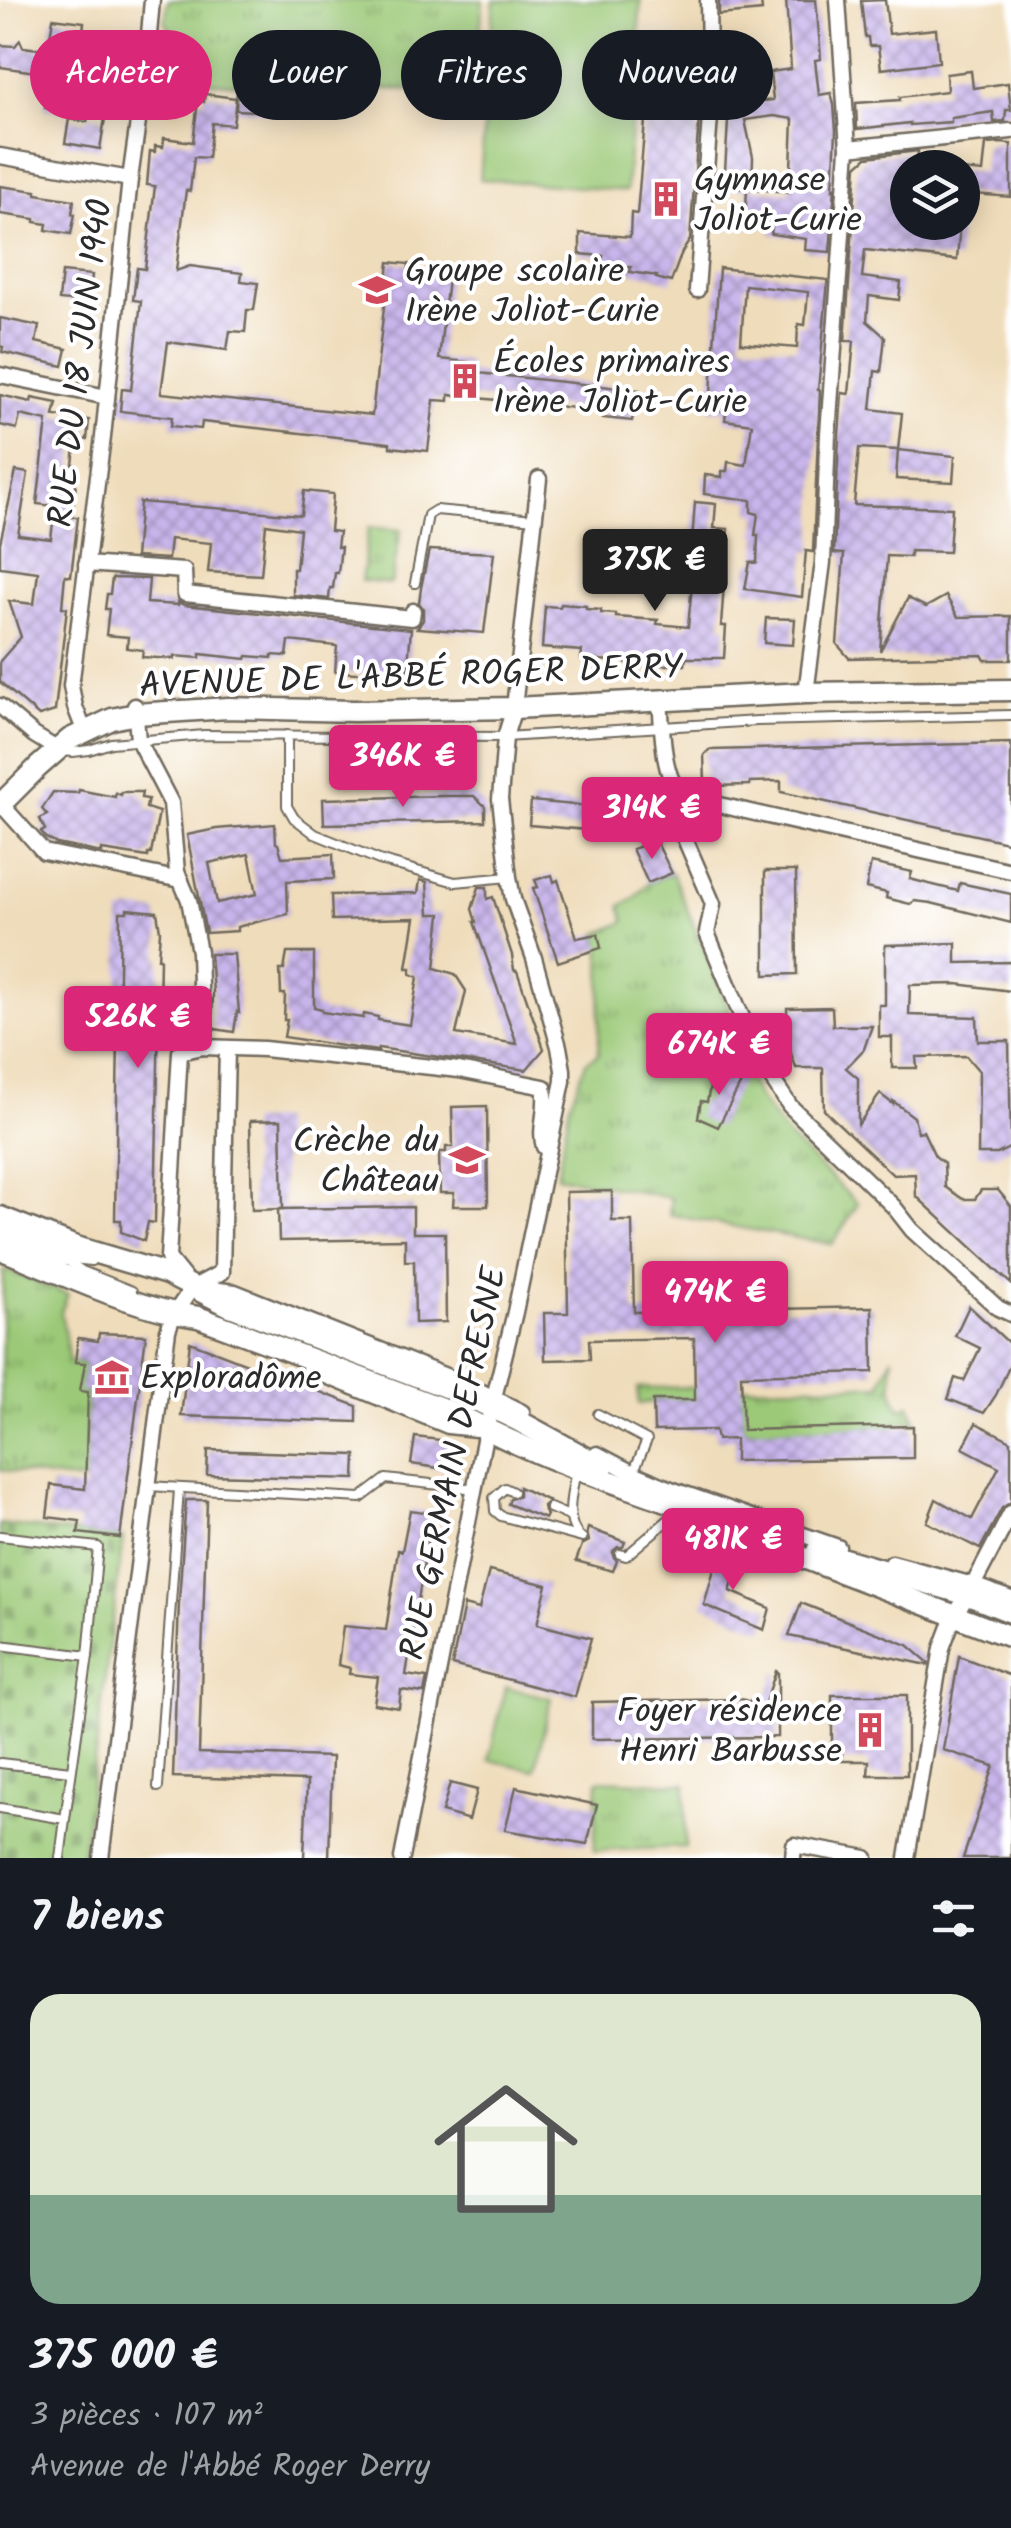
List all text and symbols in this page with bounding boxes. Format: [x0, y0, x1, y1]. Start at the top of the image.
chip: Acheter [30, 30, 212, 120]
chip: Louer [232, 30, 381, 120]
chip: Filtres [401, 30, 562, 120]
chip: Nouveau [582, 30, 773, 120]
map controls [890, 150, 980, 240]
button: layers [890, 150, 980, 240]
place label: Gymnase Joliot-Curie [694, 154, 862, 250]
building icon: Gymnase Joliot-Curie [647, 180, 685, 218]
street label: RUE DU 18 JUIN 1940 [34, 196, 130, 531]
place label: Groupe scolaire Irène Joliot-Curie [405, 245, 660, 341]
school or university icon: Groupe scolaire Irène Joliot-Curie [358, 271, 396, 309]
place label: Écoles primaires Irène Joliot-Curie [493, 336, 748, 432]
building icon: Écoles primaires Irène Joliot-Curie [446, 362, 484, 400]
pin: 375K € [574, 529, 736, 614]
text: 375K € [605, 536, 705, 587]
street label: AVENUE DE L'ABBÉ ROGER DERRY [139, 640, 686, 715]
pin: 346K € [322, 725, 484, 810]
text: 346K € [351, 732, 455, 783]
pin: 314K € [571, 777, 733, 862]
text: 314K € [604, 784, 700, 835]
pin: 526K € [57, 986, 219, 1071]
text: 526K € [86, 993, 190, 1044]
pin: 674K € [638, 1013, 800, 1098]
text: 674K € [668, 1020, 770, 1071]
place label: Crèche du Château [293, 1115, 439, 1211]
school or university icon: Crèche du Château [448, 1141, 486, 1179]
street label: RUE GERMAIN DEFRESNE [386, 1260, 524, 1665]
pin: 474K € [634, 1261, 796, 1346]
text: 474K € [664, 1268, 766, 1319]
place label: Exploradôme [140, 1352, 322, 1408]
museum icon: Exploradôme [93, 1358, 131, 1396]
pin: 481K € [652, 1508, 814, 1593]
text: 481K € [684, 1515, 782, 1566]
place label: Foyer résidence Henri Barbusse [617, 1685, 842, 1781]
building icon: Foyer résidence Henri Barbusse [851, 1711, 889, 1749]
text: 7 biens [30, 1885, 164, 1952]
icon: filters [926, 1891, 981, 1946]
icon: home [416, 2059, 596, 2239]
text: 375 000 € [30, 2324, 218, 2391]
text: 3 pièces · 107 m² [30, 2391, 263, 2442]
text: Avenue de l'Abbé Roger Derry [30, 2442, 430, 2493]

